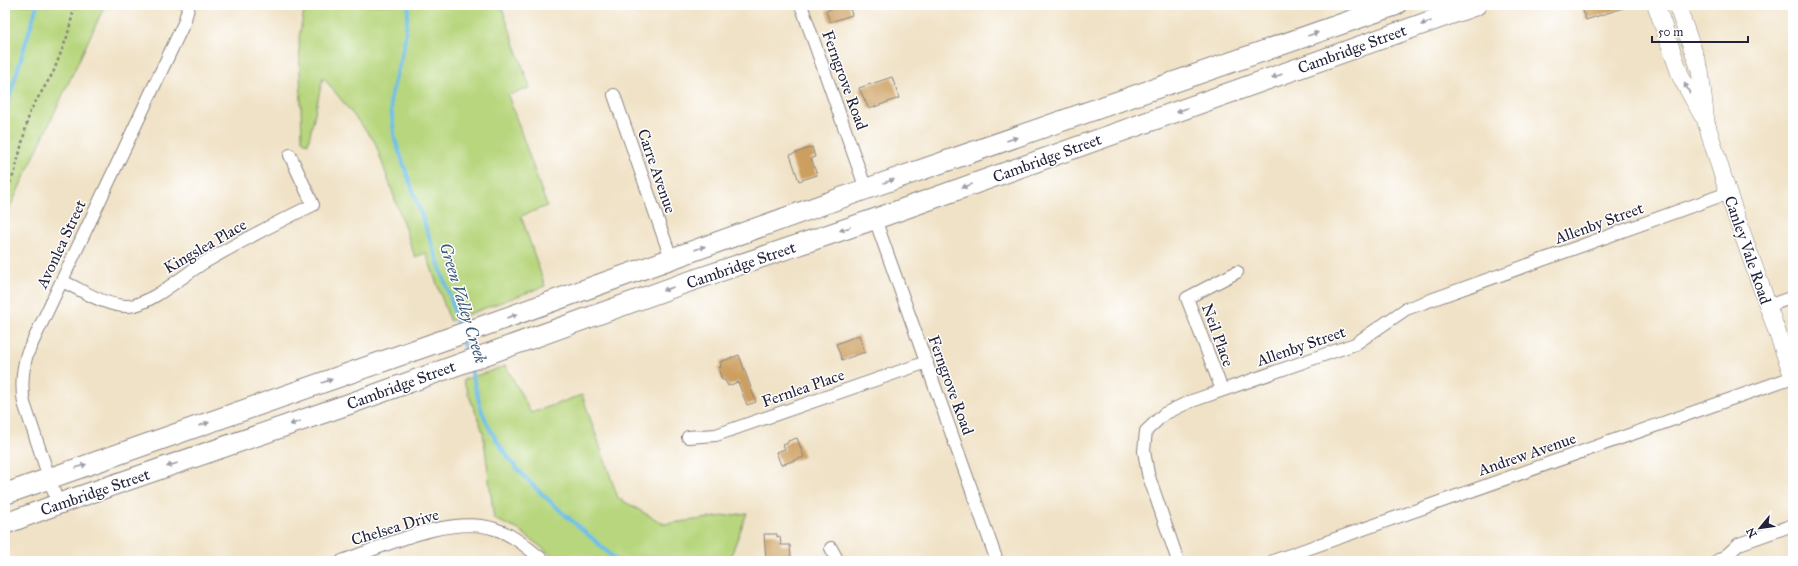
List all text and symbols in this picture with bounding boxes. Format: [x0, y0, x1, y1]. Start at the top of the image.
scale bar [1652, 18, 1748, 44]
street label: Cambridge Street [1295, 20, 1410, 78]
one-way arrow [1420, 20, 1432, 26]
text: 50 m [1658, 25, 1683, 39]
street label: Ferngrove Road [817, 28, 872, 133]
one-way arrow [1307, 31, 1319, 37]
one-way arrow [1271, 73, 1283, 79]
one-way arrow [1684, 82, 1691, 94]
one-way arrow [1176, 107, 1188, 113]
street label: Carre Avenue [634, 126, 680, 216]
street label: Cambridge Street [990, 129, 1105, 187]
one-way arrow [1006, 135, 1018, 141]
one-way arrow [883, 178, 895, 184]
one-way arrow [961, 184, 973, 190]
street label: Canley Vale Road [1721, 193, 1775, 307]
street label: Avonlea Street [32, 196, 90, 292]
street label: Allenby Street [1551, 198, 1646, 248]
street label: Kingslea Place [160, 214, 251, 278]
one-way arrow [838, 227, 850, 233]
street label: Cambridge Street [684, 237, 799, 294]
water label: Green Valley Creek [435, 240, 492, 366]
one-way arrow [695, 244, 707, 250]
one-way arrow [662, 287, 674, 293]
street label: Neil Place [1198, 301, 1238, 369]
one-way arrow [506, 312, 518, 318]
street label: Allenby Street [1253, 322, 1348, 370]
street label: Ferngrove Road [923, 333, 978, 438]
street label: Cambridge Street [344, 356, 459, 414]
street label: Fernlea Place [759, 365, 847, 411]
one-way arrow [321, 378, 333, 384]
one-way arrow [198, 420, 210, 426]
one-way arrow [289, 420, 301, 426]
street label: Andrew Avenue [1475, 428, 1579, 480]
one-way arrow [166, 462, 178, 468]
one-way arrow [76, 463, 88, 469]
street label: Cambridge Street [38, 464, 153, 521]
street label: Chelsea Drive [349, 505, 441, 549]
north arrow [1740, 508, 1780, 548]
text: N [1743, 525, 1760, 540]

